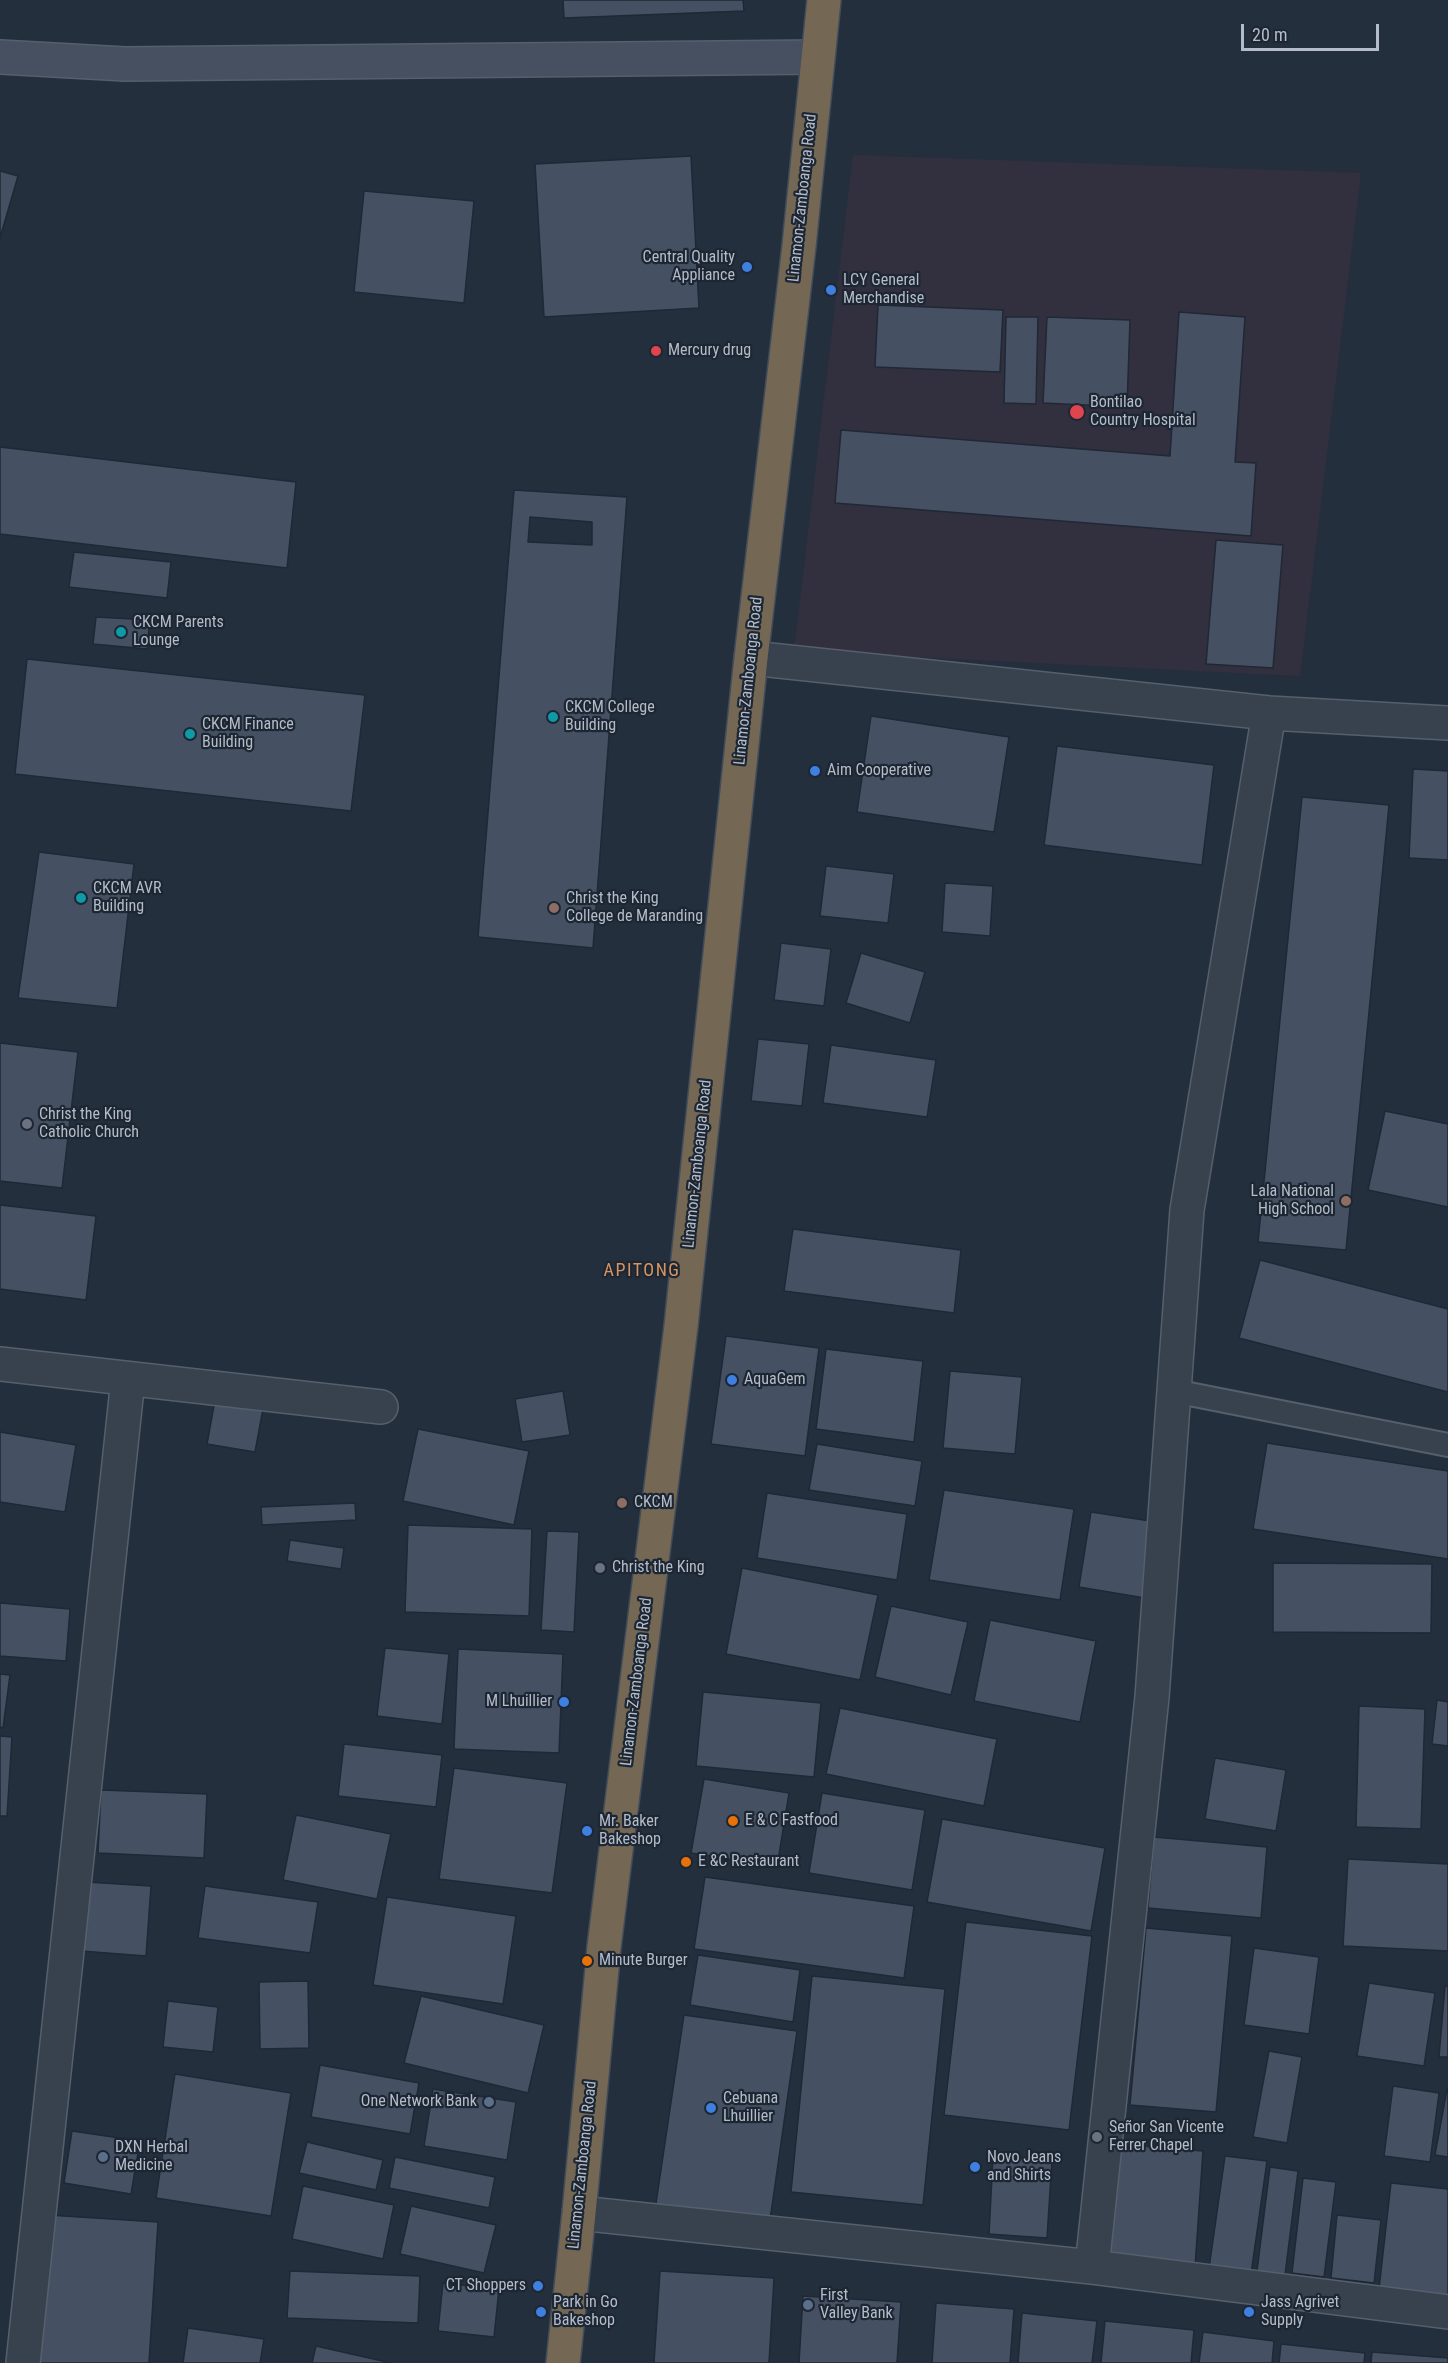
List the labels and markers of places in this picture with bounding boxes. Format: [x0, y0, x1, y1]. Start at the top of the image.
place label: Central Quality Appliance [643, 248, 735, 286]
marker: Central Quality Appliance [740, 260, 754, 274]
place label: LCY General Merchandise [843, 271, 924, 309]
marker: LCY General Merchandise [824, 283, 838, 297]
place label: Mercury drug [668, 341, 751, 361]
marker: Mercury drug [649, 344, 663, 358]
place label: Bontilao Country Hospital [1090, 393, 1196, 431]
marker: Bontilao Country Hospital [1068, 403, 1086, 421]
place label: CKCM Parents Lounge [133, 613, 224, 651]
marker: CKCM Parents Lounge [114, 625, 128, 639]
place label: CKCM College Building [565, 698, 655, 736]
marker: CKCM College Building [546, 710, 560, 724]
place label: CKCM Finance Building [202, 715, 294, 753]
marker: CKCM Finance Building [183, 727, 197, 741]
place label: Aim Cooperative [827, 761, 931, 781]
marker: Aim Cooperative [808, 764, 822, 778]
place label: CKCM AVR Building [93, 879, 161, 917]
place label: Christ the King College de Maranding [566, 889, 703, 927]
marker: CKCM AVR Building [74, 891, 88, 905]
marker: Christ the King College de Maranding [547, 901, 561, 915]
place label: Christ the King Catholic Church [39, 1105, 139, 1143]
marker: Christ the King Catholic Church [20, 1117, 34, 1131]
place label: Lala National High School [1251, 1182, 1334, 1220]
marker: Lala National High School [1339, 1194, 1353, 1208]
place label: AquaGem [744, 1370, 806, 1390]
marker: AquaGem [725, 1373, 739, 1387]
place label: CKCM [634, 1493, 673, 1513]
marker: CKCM [615, 1496, 629, 1510]
place label: Christ the King [612, 1558, 705, 1578]
marker: Christ the King [593, 1561, 607, 1575]
place label: M Lhuillier [486, 1692, 552, 1712]
marker: M Lhuillier [557, 1695, 571, 1709]
place label: E & C Fastfood [745, 1811, 838, 1831]
place label: Mr. Baker Bakeshop [599, 1812, 661, 1850]
marker: E & C Fastfood [726, 1814, 740, 1828]
marker: Mr. Baker Bakeshop [580, 1824, 594, 1838]
place label: E &C Restaurant [698, 1852, 799, 1872]
marker: E &C Restaurant [679, 1855, 693, 1869]
place label: Minute Burger [599, 1951, 688, 1971]
marker: Minute Burger [580, 1954, 594, 1968]
place label: Cebuana Lhuillier [723, 2089, 778, 2127]
place label: One Network Bank [361, 2092, 477, 2112]
marker: One Network Bank [482, 2095, 496, 2109]
marker: Cebuana Lhuillier [704, 2101, 718, 2115]
place label: Señor San Vicente Ferrer Chapel [1109, 2118, 1224, 2156]
marker: Señor San Vicente Ferrer Chapel [1090, 2130, 1104, 2144]
place label: DXN Herbal Medicine [115, 2138, 188, 2176]
place label: Novo Jeans and Shirts [987, 2148, 1061, 2186]
marker: DXN Herbal Medicine [96, 2150, 110, 2164]
marker: Novo Jeans and Shirts [968, 2160, 982, 2174]
place label: CT Shoppers [446, 2276, 526, 2296]
marker: CT Shoppers [531, 2279, 545, 2293]
place label: First Valley Bank [820, 2286, 893, 2324]
place label: Park in Go Bakeshop [553, 2293, 618, 2331]
place label: Jass Agrivet Supply [1261, 2293, 1339, 2331]
marker: First Valley Bank [801, 2298, 815, 2312]
marker: Park in Go Bakeshop [534, 2305, 548, 2319]
marker: Jass Agrivet Supply [1242, 2305, 1256, 2319]

